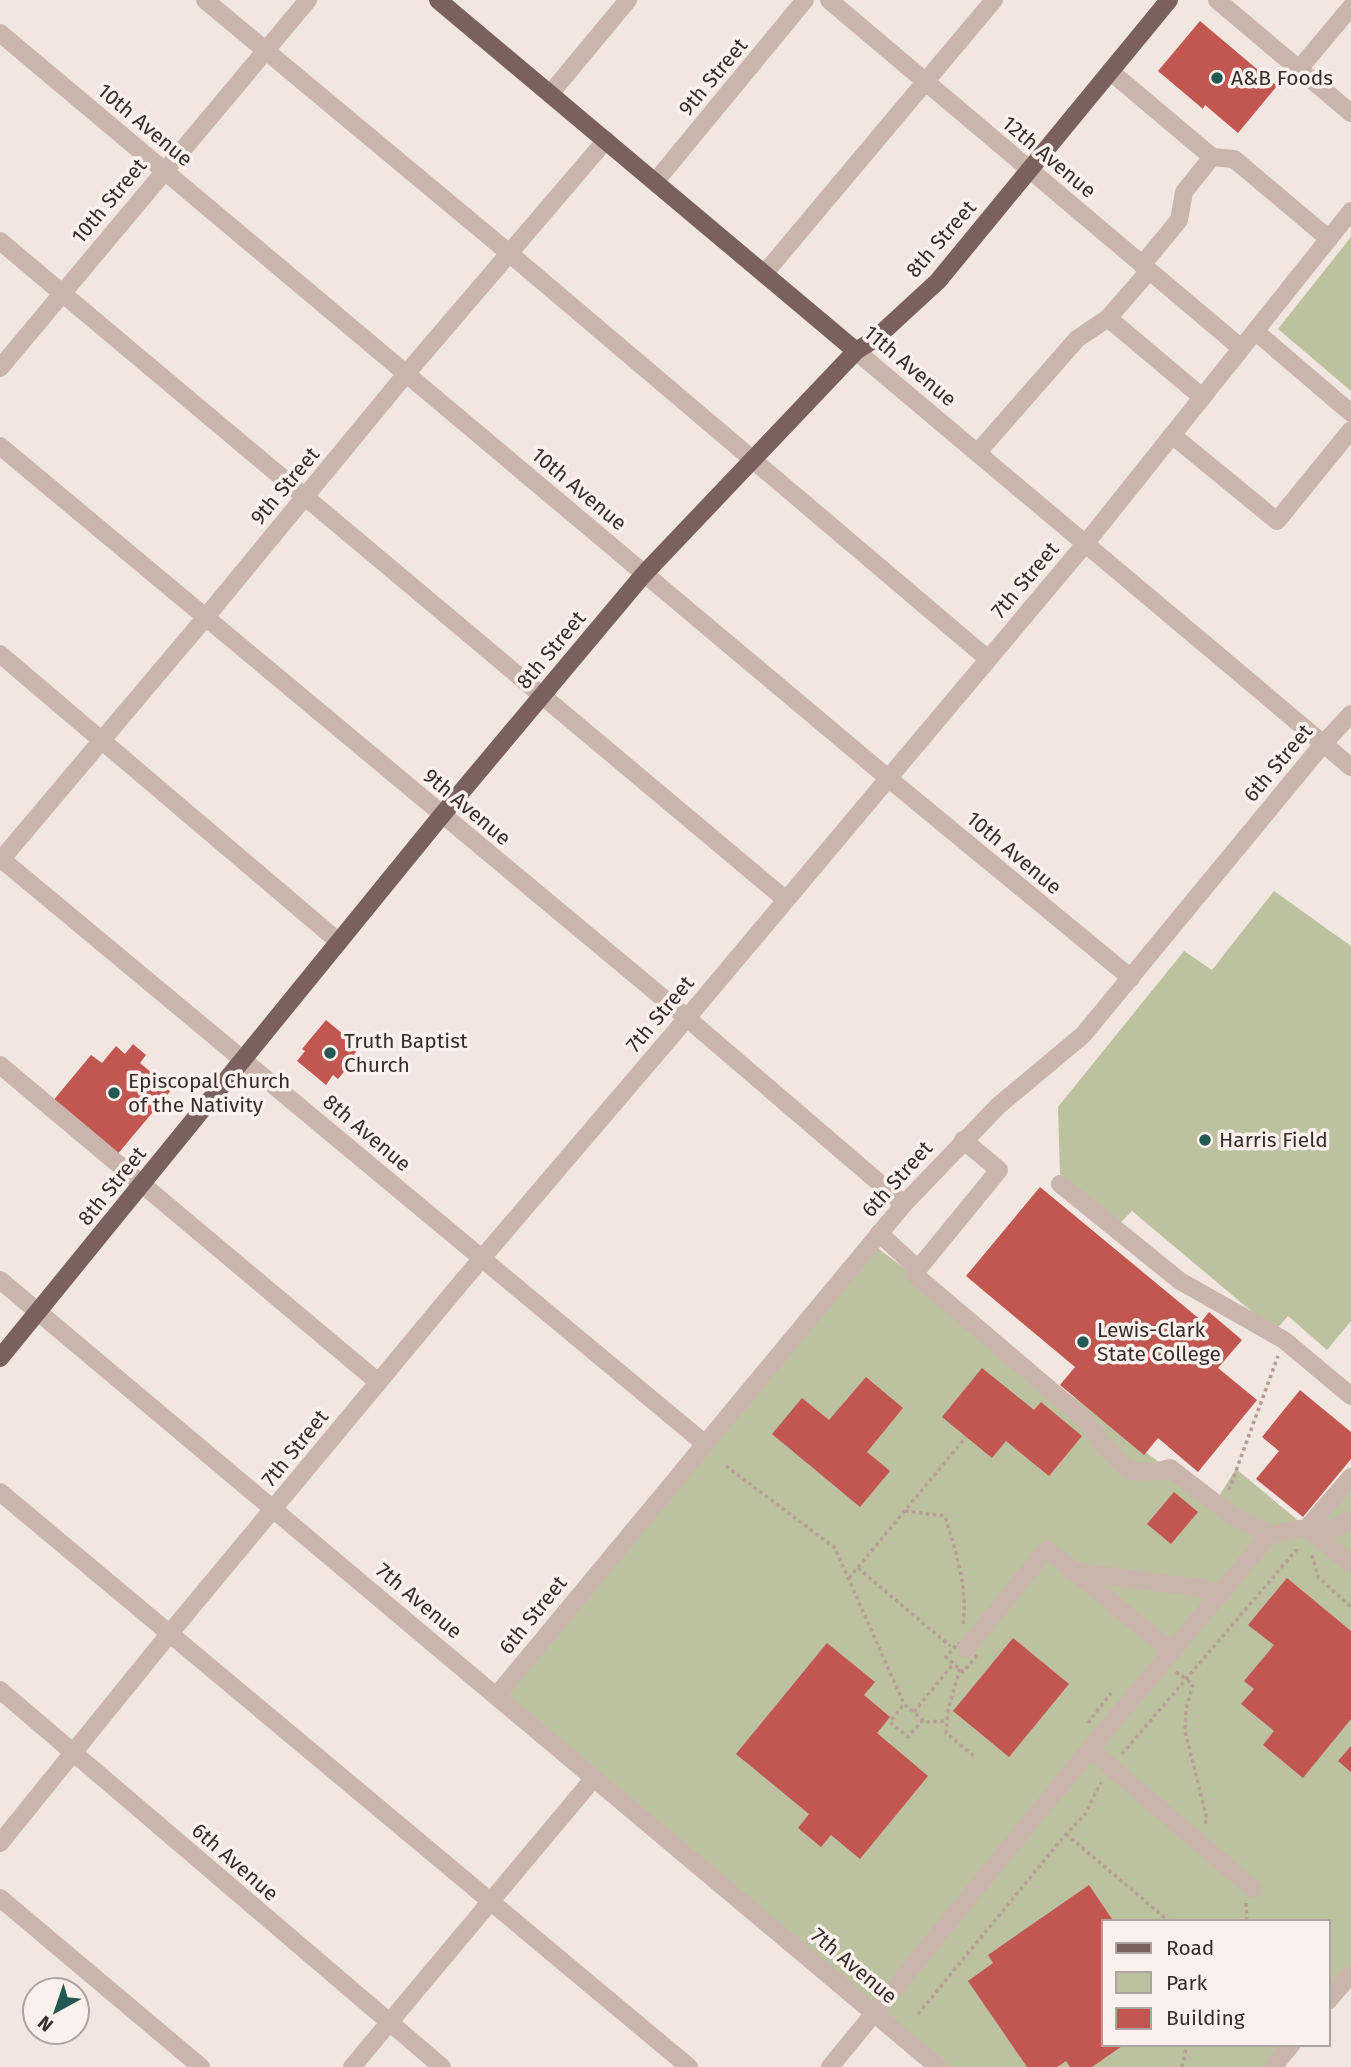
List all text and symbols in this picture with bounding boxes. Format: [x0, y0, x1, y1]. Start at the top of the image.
street label: 9th Street [673, 33, 753, 121]
place label: A&B Foods [1231, 65, 1333, 91]
marker: A&B Foods [1209, 70, 1225, 86]
street label: 10th Avenue [92, 78, 198, 172]
street label: 12th Avenue [997, 110, 1101, 204]
street label: 10th Street [66, 153, 152, 249]
street label: 8th Street [900, 195, 982, 283]
street label: 11th Avenue [858, 320, 962, 412]
street label: 9th Street [245, 442, 325, 530]
street label: 10th Avenue [526, 442, 632, 536]
street label: 7th Street [986, 536, 1065, 623]
street label: 8th Street [511, 605, 591, 694]
street label: 6th Street [1238, 718, 1318, 807]
street label: 9th Avenue [418, 763, 516, 851]
street label: 10th Avenue [961, 806, 1067, 900]
street label: 7th Street [621, 970, 700, 1057]
place label: Truth Baptist Church [344, 1028, 468, 1078]
marker: Truth Baptist Church [322, 1045, 338, 1061]
place label: Episcopal Church of the Nativity [128, 1068, 290, 1118]
marker: Episcopal Church of the Nativity [106, 1085, 122, 1101]
street label: 8th Avenue [318, 1089, 416, 1177]
place label: Harris Field [1219, 1127, 1328, 1153]
marker: Harris Field [1197, 1132, 1213, 1148]
street label: 6th Street [856, 1135, 938, 1222]
street label: 8th Street [72, 1141, 152, 1231]
place label: Lewis-Clark State College [1097, 1317, 1221, 1367]
marker: Lewis-Clark State College [1075, 1334, 1091, 1350]
street label: 7th Street [256, 1404, 334, 1492]
street label: 7th Avenue [371, 1557, 467, 1645]
street label: 6th Street [493, 1570, 573, 1660]
street label: 6th Avenue [186, 1817, 284, 1907]
legend [1102, 1920, 1330, 2046]
street label: 7th Avenue [806, 1922, 902, 2010]
text: Road [1166, 1935, 1214, 1961]
text: Park [1166, 1970, 1208, 1996]
north arrow [21, 1976, 91, 2046]
text: Building [1166, 2005, 1245, 2031]
text: N [33, 2011, 58, 2037]

